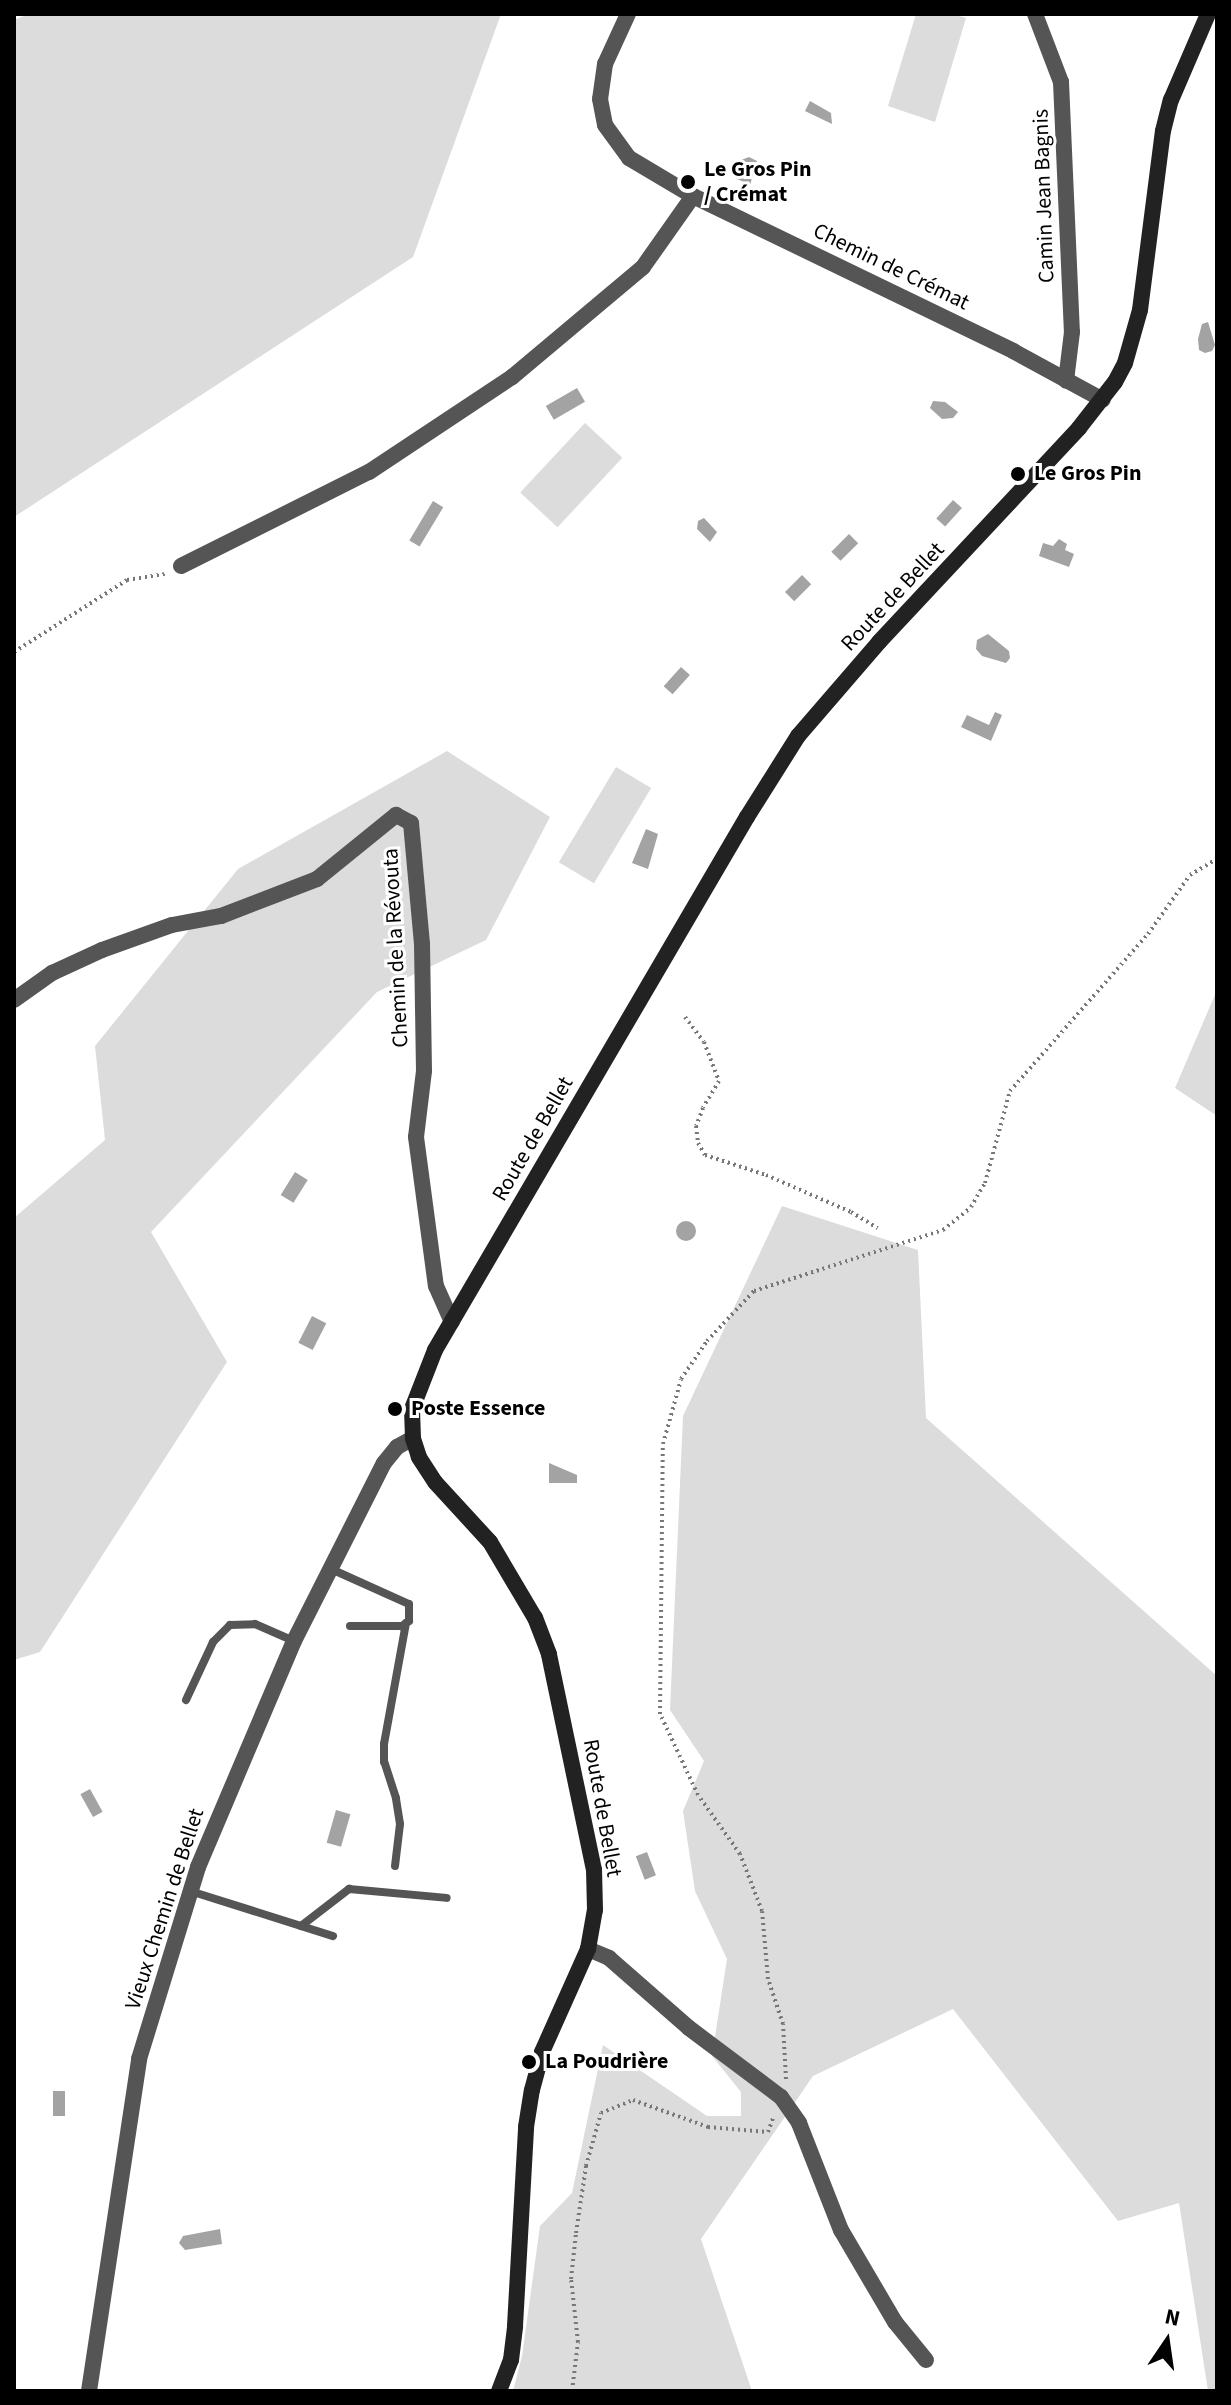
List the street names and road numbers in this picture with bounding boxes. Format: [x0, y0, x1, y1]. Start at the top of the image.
street label: Camin Jean Bagnis [1028, 109, 1060, 283]
street label: Chemin de Crémat [809, 218, 973, 316]
street label: Route de Bellet [836, 537, 950, 657]
street label: Chemin de la Révouta [378, 848, 414, 1048]
street label: Route de Bellet [487, 1072, 579, 1206]
street label: Route de Bellet [577, 1737, 627, 1879]
street label: Vieux Chemin de Bellet [120, 1805, 210, 2013]

